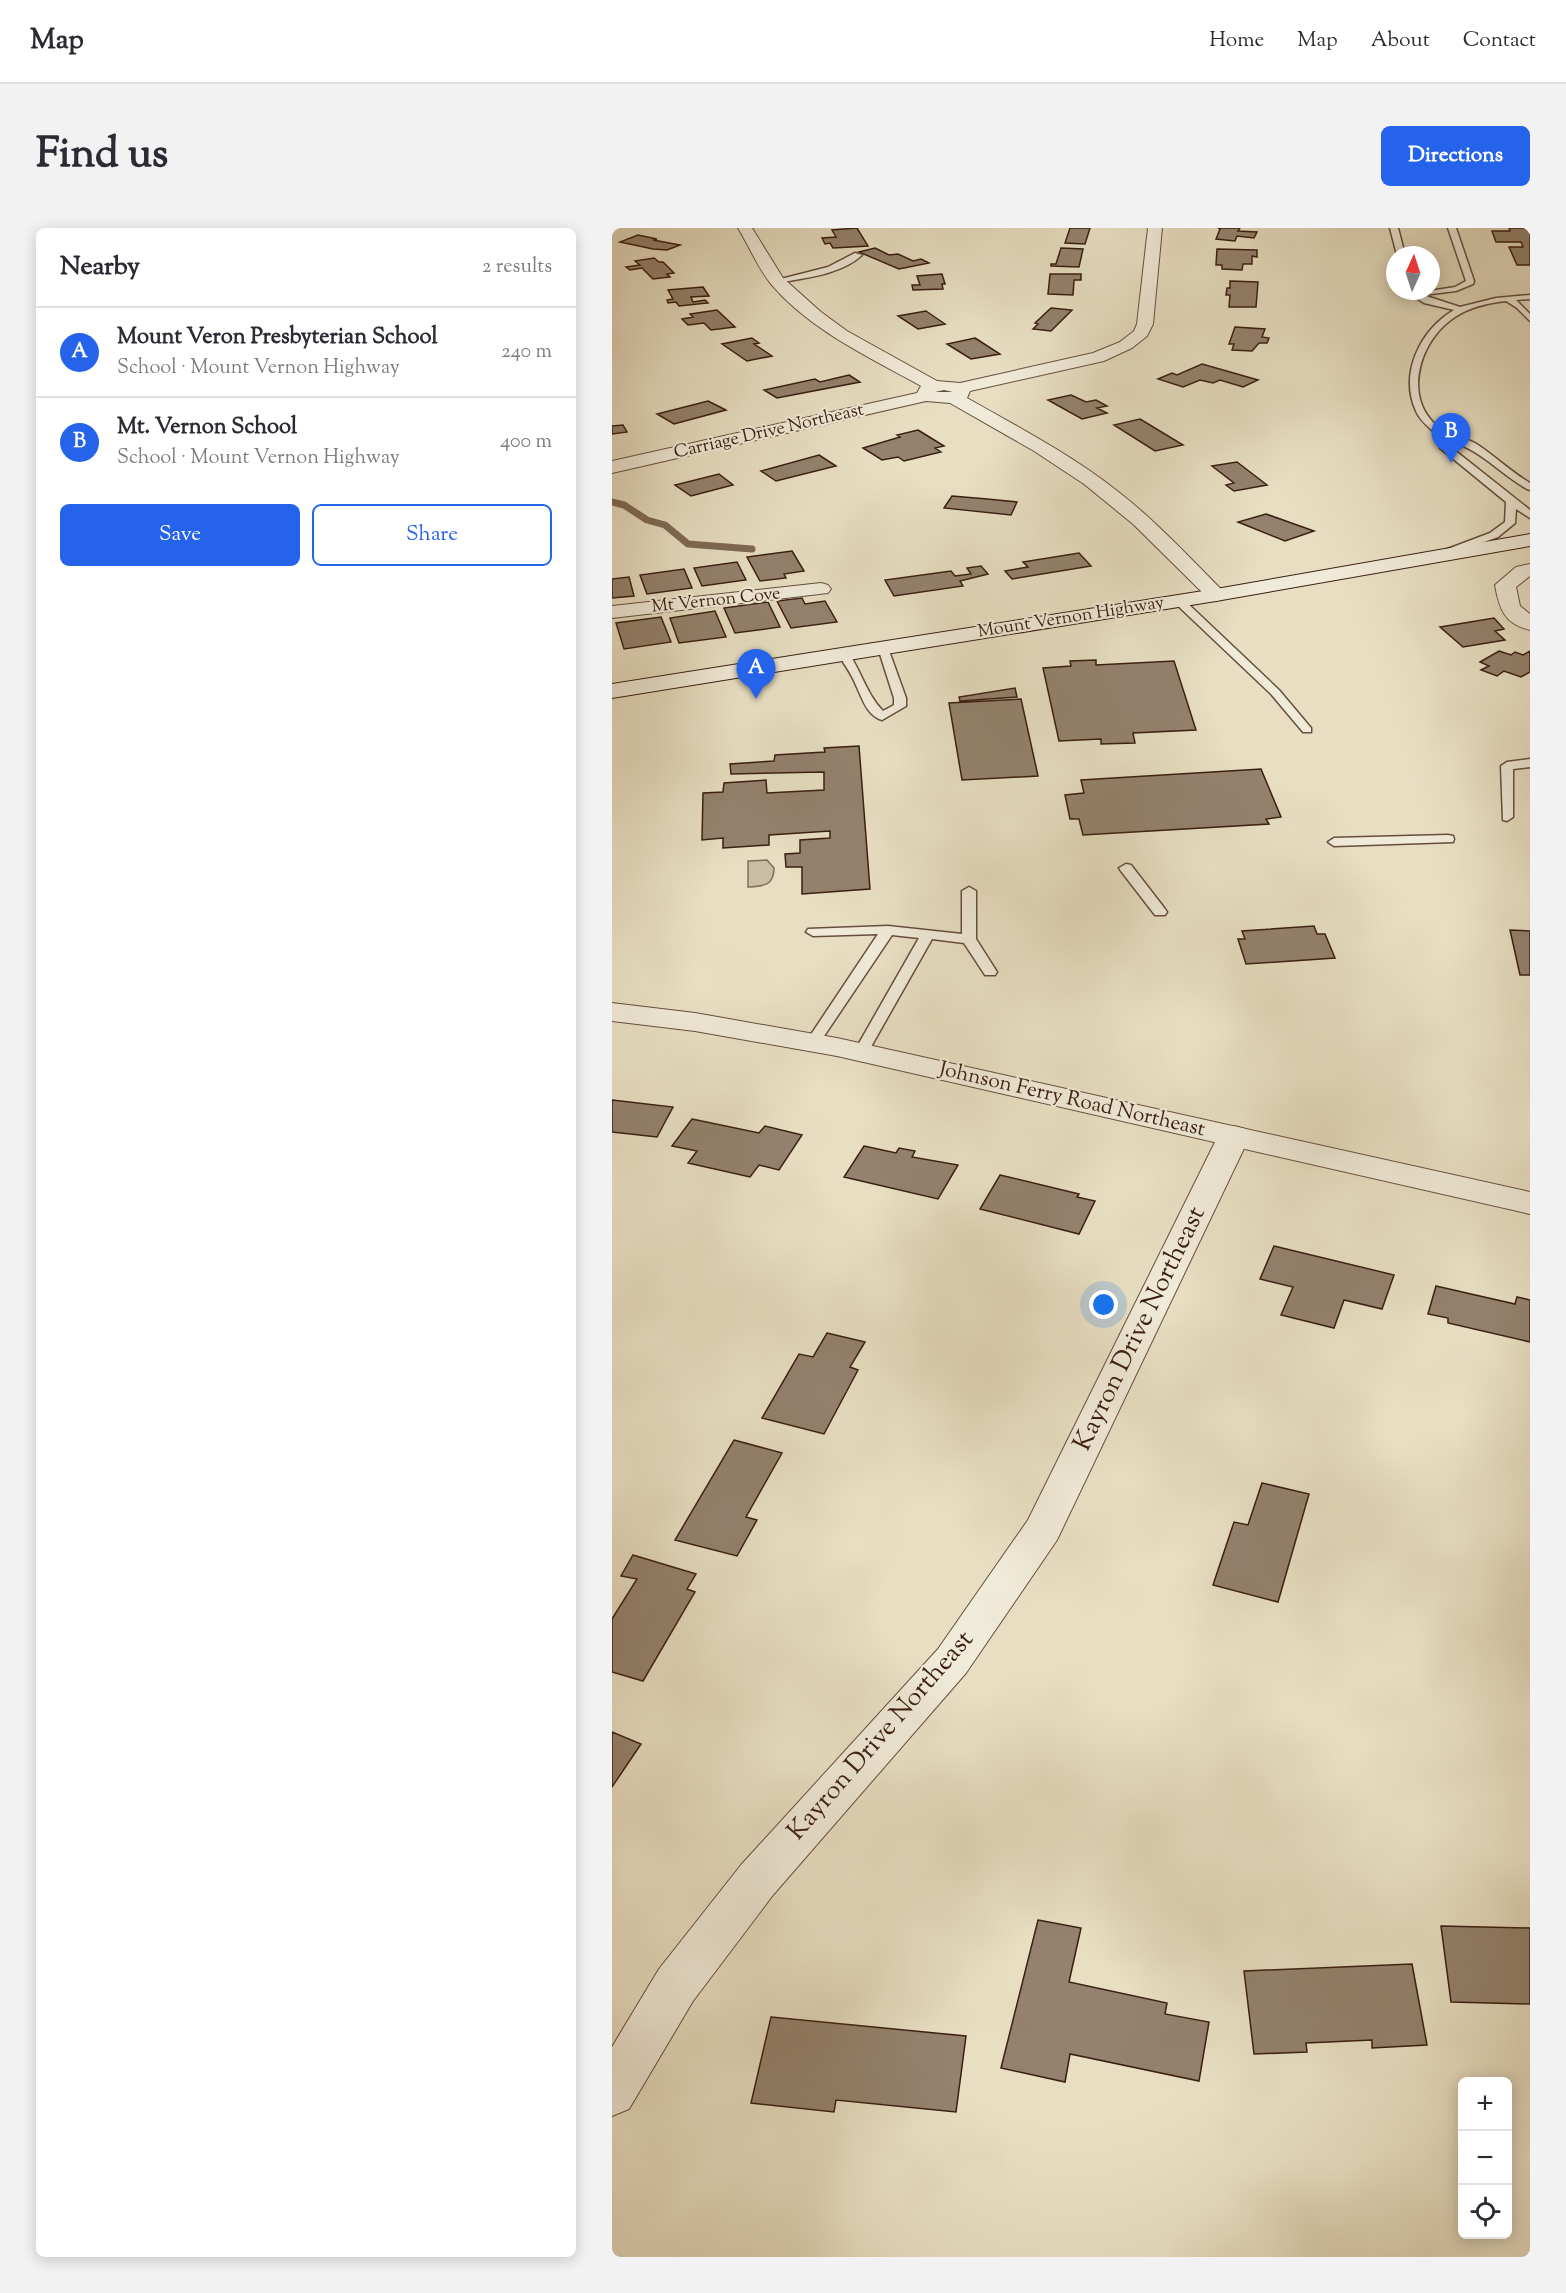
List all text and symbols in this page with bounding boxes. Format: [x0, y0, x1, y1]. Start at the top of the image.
text: Map [30, 21, 84, 61]
text: Home [1209, 26, 1264, 56]
text: Map [1297, 26, 1338, 56]
text: About [1371, 26, 1430, 56]
text: Contact [1463, 26, 1536, 56]
text: Find us [36, 126, 168, 186]
button: Directions [1381, 126, 1530, 186]
north arrow [1386, 246, 1440, 300]
text: Nearby [60, 249, 140, 286]
text: 2 results [482, 253, 552, 282]
text: Mount Veron Presbyterian School [117, 322, 438, 354]
text: A [71, 338, 88, 367]
text: 240 m [501, 338, 552, 367]
text: School · Mount Vernon Highway [117, 354, 400, 383]
street label: Carriage Drive Northeast [671, 397, 867, 467]
text: Mt. Vernon School [117, 412, 297, 444]
pin: B [1432, 414, 1470, 463]
text: B [73, 428, 86, 457]
text: 400 m [500, 428, 552, 457]
text: School · Mount Vernon Highway [117, 444, 400, 473]
button: Save [60, 504, 300, 566]
button: Share [312, 504, 552, 566]
street label: Mt Vernon Cove [650, 581, 782, 621]
street label: Mount Vernon Highway [976, 590, 1166, 646]
pin: A [736, 650, 776, 699]
street label: Johnson Ferry Road Northeast [935, 1055, 1208, 1145]
street label: Kayron Drive Northeast [1065, 1200, 1215, 1457]
your location [1089, 1290, 1118, 1319]
street label: Kayron Drive Northeast [779, 1623, 983, 1849]
map controls [1458, 2077, 1512, 2239]
button: + [1458, 2077, 1512, 2131]
button: − [1458, 2131, 1512, 2185]
button: locate [1458, 2185, 1512, 2239]

